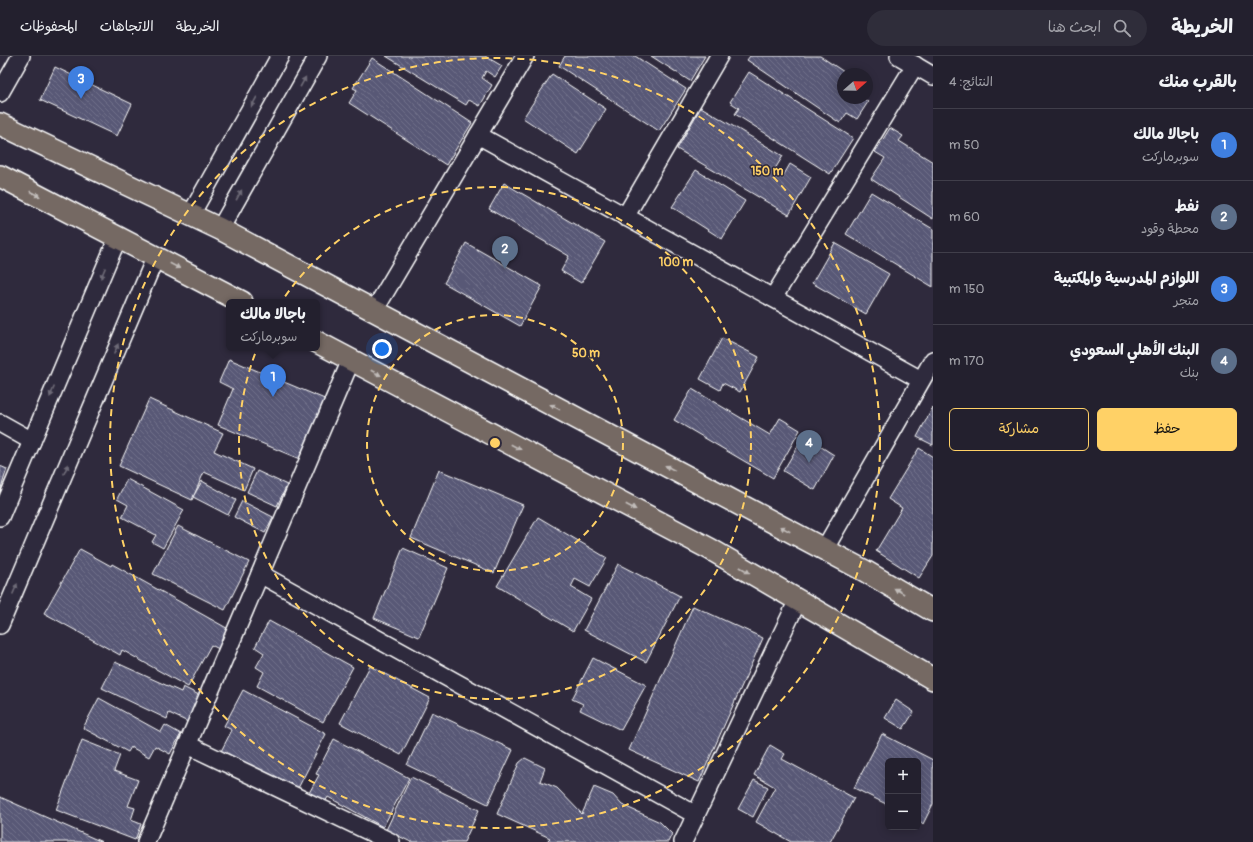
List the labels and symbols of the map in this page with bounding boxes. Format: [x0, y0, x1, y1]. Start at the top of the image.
pin: 3 [68, 66, 94, 99]
north arrow [837, 68, 873, 104]
one-way arrow [300, 76, 307, 88]
one-way arrow [251, 96, 257, 108]
text: 150 m [751, 164, 784, 179]
one-way arrow [29, 190, 40, 197]
one-way arrow [236, 190, 243, 201]
pin: 2 [492, 236, 518, 269]
text: 100 m [659, 255, 694, 270]
one-way arrow [169, 263, 181, 270]
one-way arrow [100, 267, 106, 278]
your location [372, 339, 392, 359]
one-way arrow [114, 343, 120, 355]
text: 50 m [572, 346, 600, 361]
pin: 1 [260, 364, 286, 397]
one-way arrow [370, 370, 382, 376]
one-way arrow [49, 387, 55, 399]
one-way arrow [550, 404, 561, 410]
pin: 4 [796, 430, 822, 463]
centre of rings [488, 436, 502, 450]
one-way arrow [510, 443, 522, 450]
one-way arrow [63, 464, 69, 475]
one-way arrow [664, 465, 676, 471]
one-way arrow [625, 504, 637, 511]
one-way arrow [779, 526, 791, 532]
one-way arrow [739, 566, 751, 573]
one-way arrow [12, 583, 18, 594]
one-way arrow [893, 588, 905, 595]

